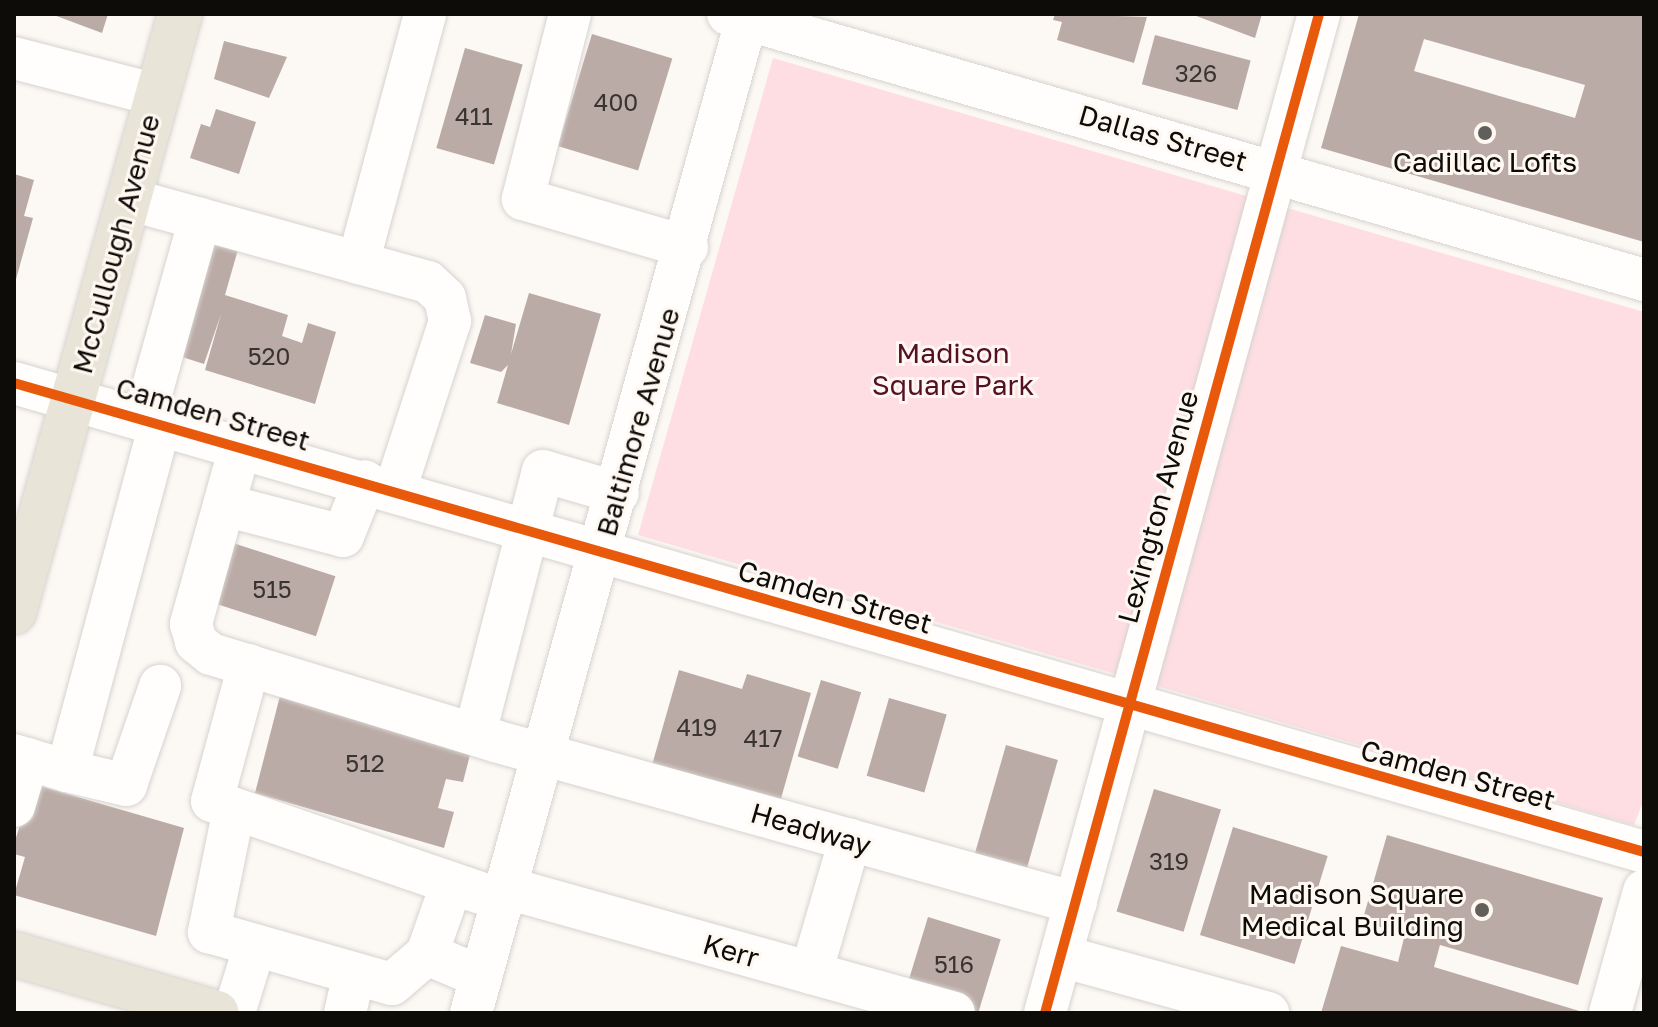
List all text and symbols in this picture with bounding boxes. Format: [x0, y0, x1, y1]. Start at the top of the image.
house number: 326 [1175, 59, 1217, 87]
house number: 400 [594, 88, 638, 116]
street label: Dallas Street [1075, 98, 1251, 178]
house number: 411 [455, 102, 493, 130]
street label: McCullough Avenue [65, 111, 167, 377]
marker: Cadillac Lofts [1476, 124, 1494, 142]
place label: Cadillac Lofts [1393, 145, 1577, 179]
street label: Baltimore Avenue [589, 304, 687, 540]
park label: Madison Square Park [872, 336, 1034, 402]
house number: 520 [248, 342, 290, 370]
street label: Camden Street [112, 370, 314, 458]
street label: Lexington Avenue [1111, 387, 1205, 627]
street label: Camden Street [734, 553, 936, 641]
house number: 515 [252, 575, 292, 603]
house number: 419 [677, 713, 717, 741]
house number: 417 [744, 724, 782, 752]
street label: Camden Street [1357, 733, 1559, 817]
house number: 512 [345, 749, 385, 777]
street label: Headway [747, 796, 875, 862]
house number: 319 [1149, 847, 1189, 875]
place label: Madison Square Medical Building [1241, 877, 1464, 943]
marker: Madison Square Medical Building [1471, 899, 1493, 921]
street label: Kerr [699, 927, 763, 975]
house number: 516 [934, 950, 974, 978]

